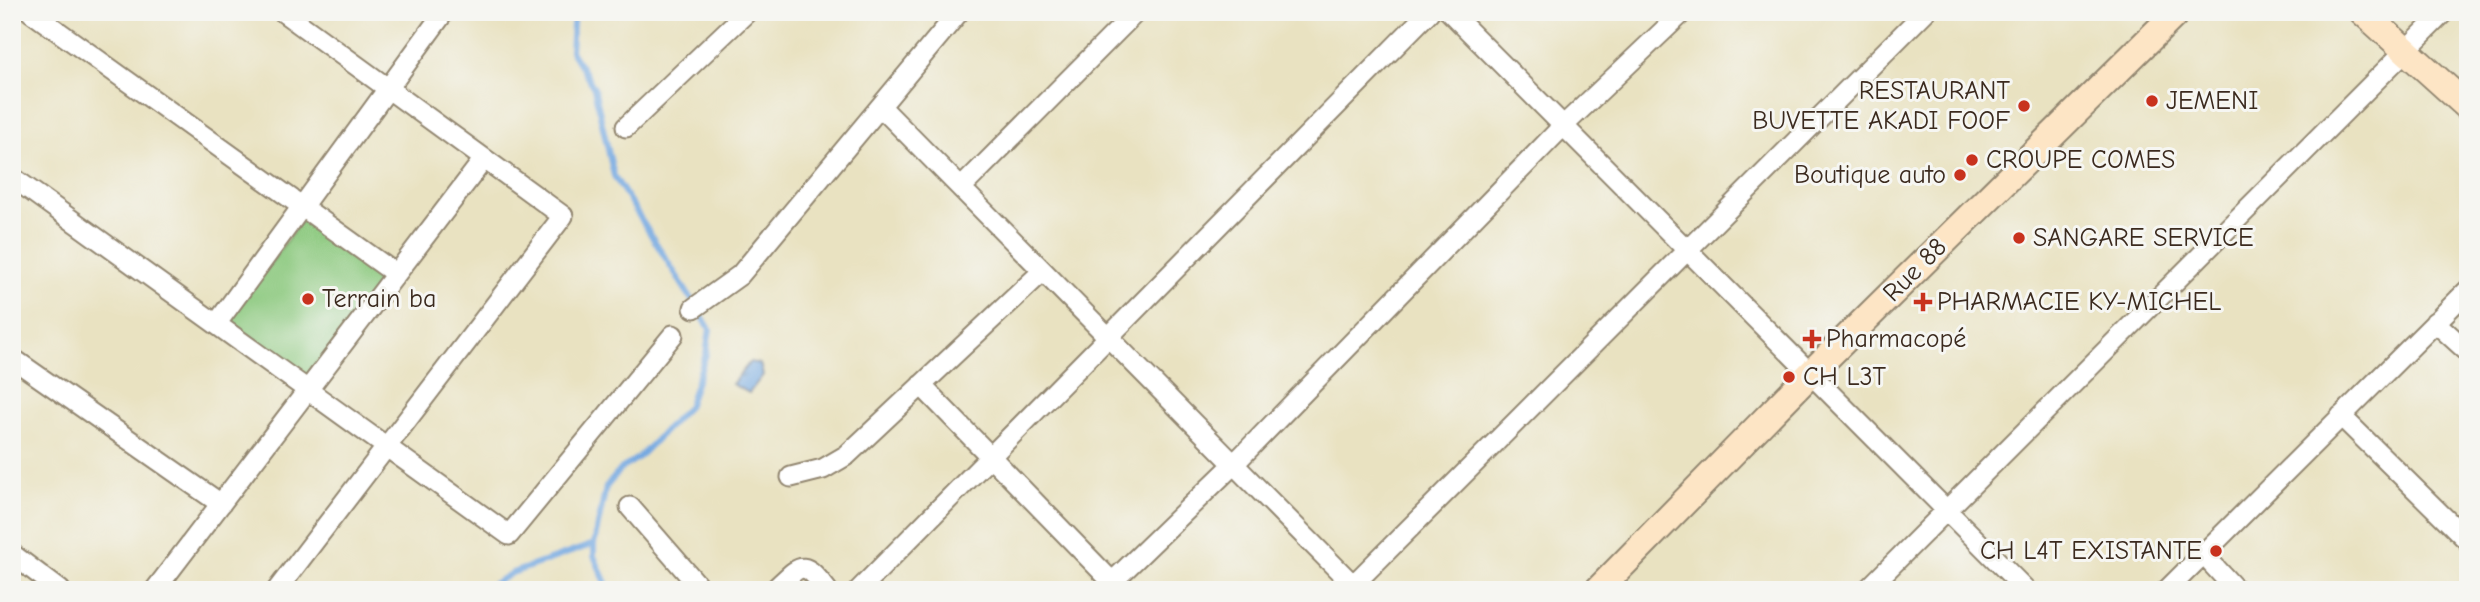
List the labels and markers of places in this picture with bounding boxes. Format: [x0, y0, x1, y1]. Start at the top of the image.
place label: RESTAURANT BUVETTE AKADI FOOF [1752, 76, 2010, 136]
place label: JEMENI [2166, 86, 2258, 116]
marker: JEMENI [2144, 93, 2160, 109]
marker: RESTAURANT BUVETTE AKADI FOOF [2016, 98, 2032, 114]
place label: CROUPE COMES [1986, 145, 2175, 175]
marker: CROUPE COMES [1964, 152, 1980, 168]
place label: Boutique auto [1794, 160, 1946, 190]
marker: Boutique auto [1952, 167, 1968, 183]
place label: SANGARE SERVICE [2033, 223, 2254, 253]
marker: SANGARE SERVICE [2011, 230, 2027, 246]
place label: Terrain ba [322, 284, 436, 314]
place label: PHARMACIE KY-MICHEL [1937, 287, 2221, 317]
marker: Terrain ba [300, 291, 316, 307]
marker: PHARMACIE KY-MICHEL [1915, 294, 1931, 310]
place label: Pharmacopé [1826, 324, 1966, 354]
marker: Pharmacopé [1804, 331, 1820, 347]
place label: CH L3T [1803, 362, 1887, 392]
marker: CH L3T [1781, 369, 1797, 385]
place label: CH L4T EXISTANTE [1980, 536, 2202, 566]
marker: CH L4T EXISTANTE [2208, 543, 2224, 559]

